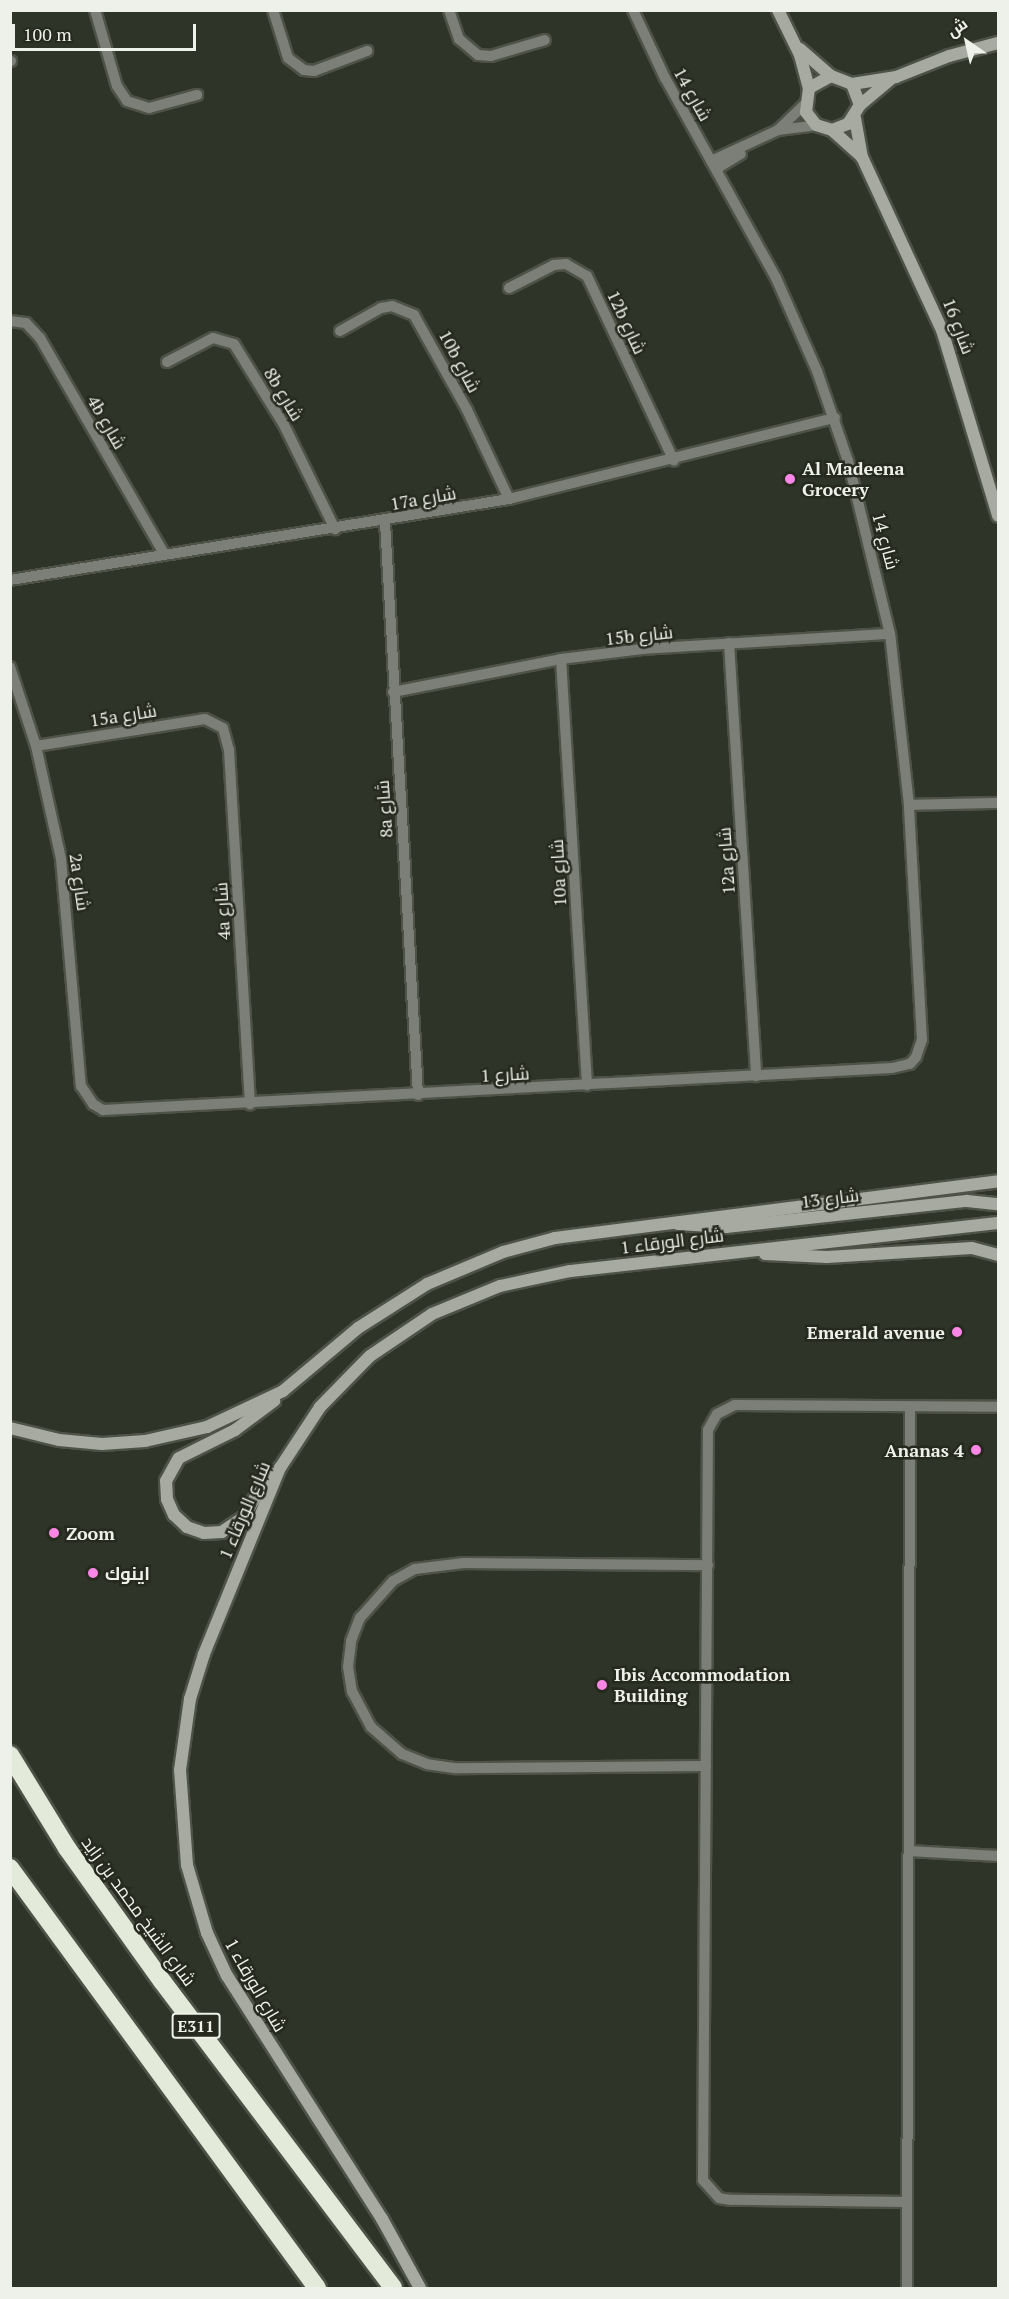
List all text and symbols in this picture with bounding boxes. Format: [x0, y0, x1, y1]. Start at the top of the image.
scale bar [15, 12, 200, 50]
north arrow [937, 12, 997, 72]
text: ش [942, 12, 972, 42]
text: 100 m [23, 22, 72, 46]
street label: شارع 14 [669, 63, 717, 125]
street label: 12b شارع [603, 287, 651, 357]
street label: شارع 16 [938, 295, 980, 357]
street label: 10b شارع [434, 326, 486, 396]
street label: 8b شارع [260, 363, 308, 425]
street label: 4b شارع [83, 391, 131, 453]
place label: Al Madeena Grocery [802, 458, 904, 500]
marker: Al Madeena Grocery [783, 472, 797, 486]
street label: 17a شارع [388, 482, 458, 514]
street label: شارع 14 [868, 510, 904, 572]
street label: 15b شارع [604, 621, 674, 649]
street label: 15a شارع [88, 699, 158, 731]
street label: 8a شارع [371, 779, 397, 839]
street label: 12a شارع [713, 827, 739, 895]
street label: 10a شارع [545, 839, 571, 907]
street label: 2a شارع [65, 852, 95, 912]
street label: 4a شارع [210, 882, 234, 940]
street label: شارع 1 [480, 1062, 530, 1086]
street label: شارع 13 [800, 1184, 860, 1212]
street label: شارع الورقاء 1 [619, 1224, 725, 1258]
place label: Emerald avenue [807, 1321, 945, 1343]
marker: Emerald avenue [950, 1325, 964, 1339]
place label: Ananas 4 [884, 1439, 964, 1461]
marker: Ananas 4 [969, 1443, 983, 1457]
street label: شارع الورقاء 1 [214, 1458, 274, 1562]
place label: Zoom [66, 1522, 115, 1544]
marker: Zoom [47, 1526, 61, 1540]
place label: اينوك [105, 1562, 150, 1584]
marker: اينوك [86, 1566, 100, 1580]
place label: Ibis Accommodation Building [614, 1664, 791, 1706]
marker: Ibis Accommodation Building [595, 1678, 609, 1692]
street label: شارع الشيخ محمد بن زايد [77, 1832, 201, 1990]
street label: شارع الورقاء 1 [221, 1934, 291, 2036]
road number: E311 [170, 2013, 222, 2039]

